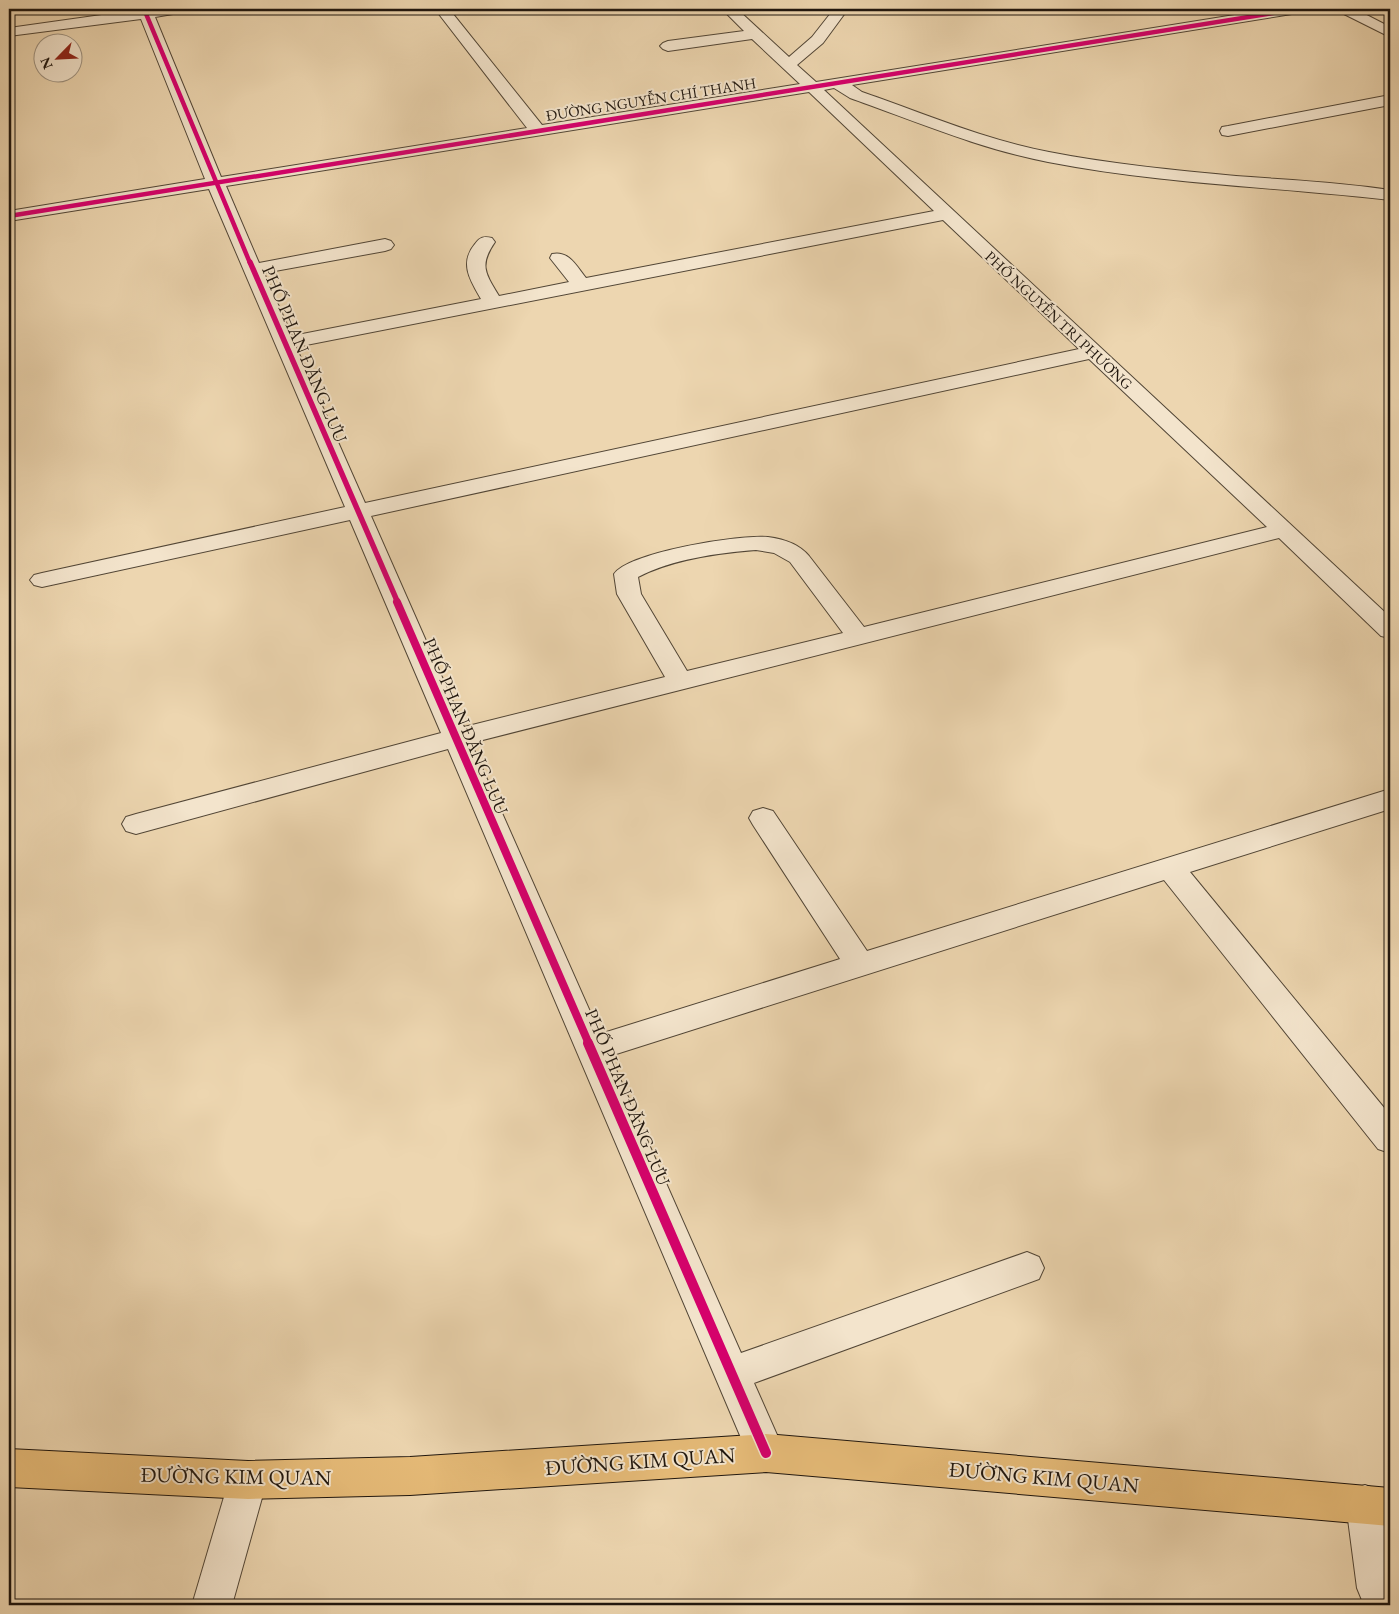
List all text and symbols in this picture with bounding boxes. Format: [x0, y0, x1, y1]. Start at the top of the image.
north arrow [32, 32, 82, 82]
text: N [35, 54, 57, 72]
street label: ĐƯỜNG NGUYỄN CHÍ THANH [545, 73, 757, 125]
street label: PHỐ NGUYỄN TRI PHƯƠNG [981, 247, 1137, 393]
street label: PHỐ PHAN ĐĂNG LƯU [257, 262, 353, 447]
street label: PHỐ PHAN ĐĂNG LƯU [418, 634, 514, 819]
street label: PHỐ PHAN ĐĂNG LƯU [580, 1005, 676, 1190]
street label: ĐƯỜNG KIM QUAN [544, 1441, 737, 1482]
street label: ĐƯỜNG KIM QUAN [948, 1455, 1141, 1500]
street label: ĐƯỜNG KIM QUAN [140, 1461, 332, 1492]

